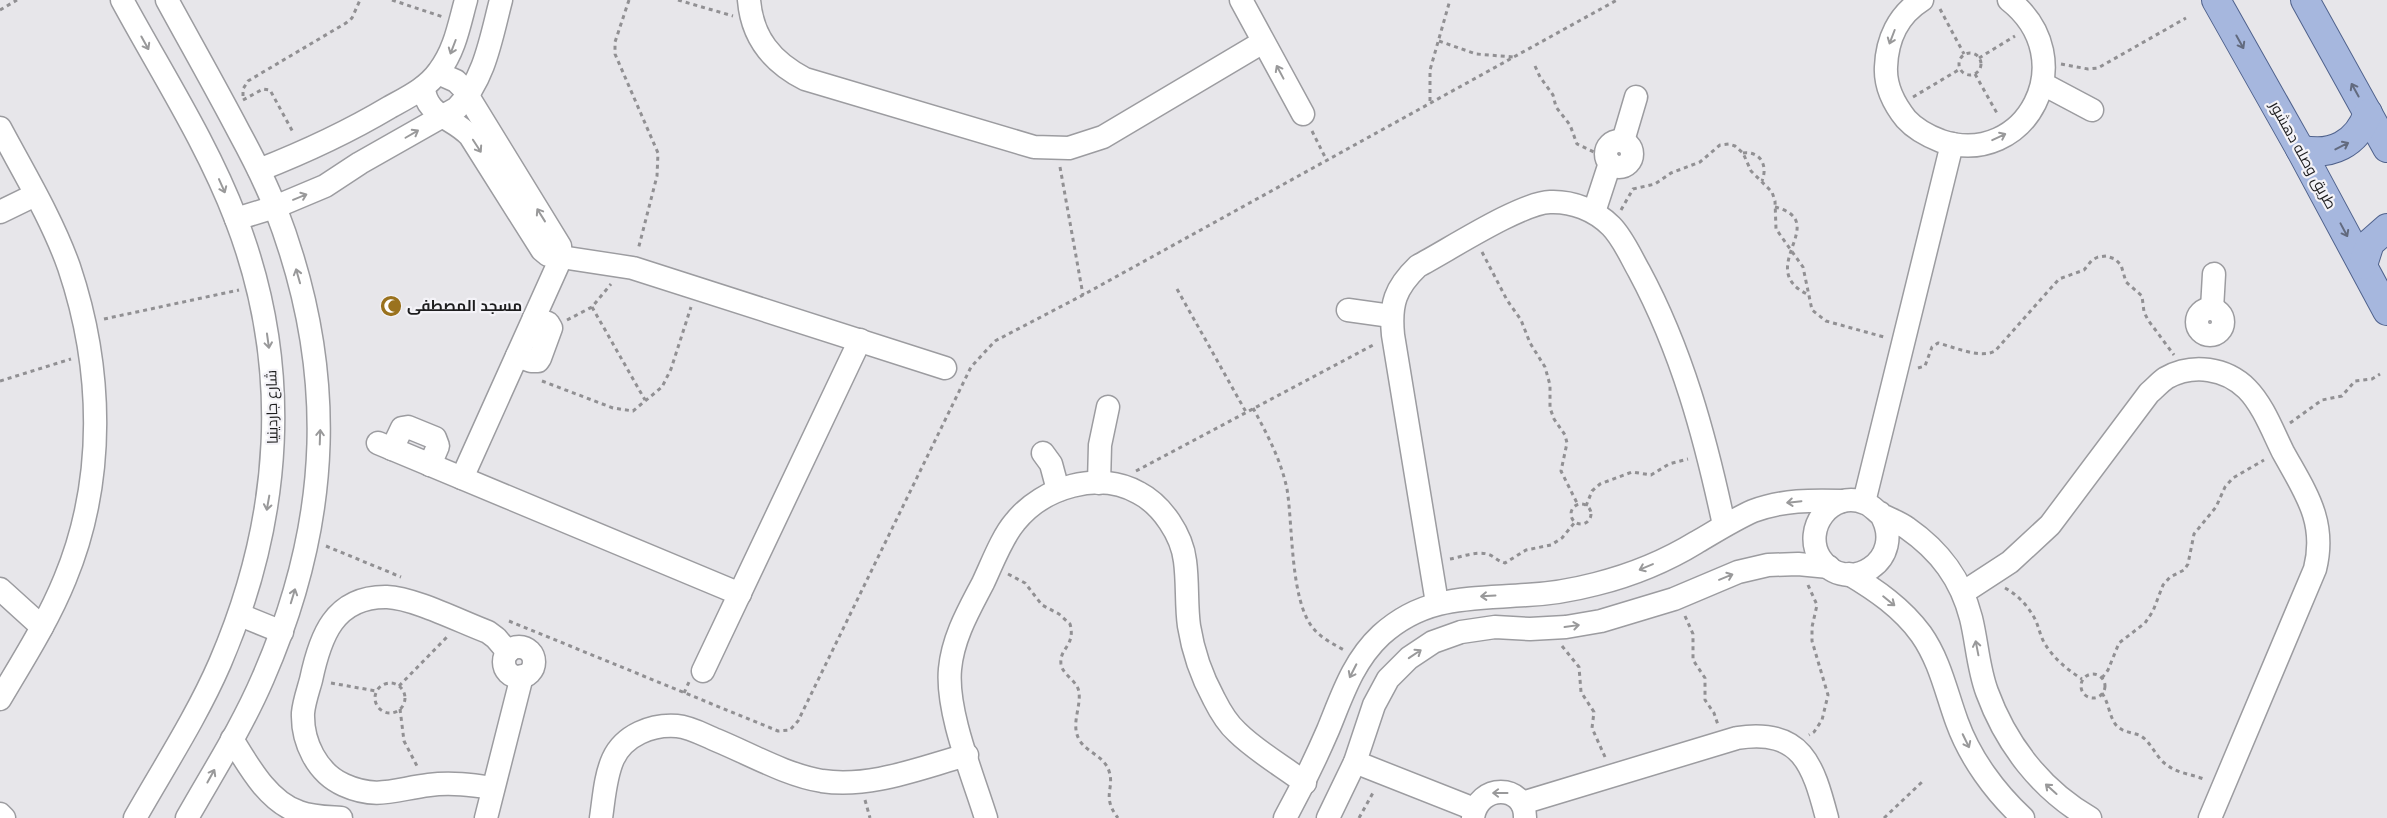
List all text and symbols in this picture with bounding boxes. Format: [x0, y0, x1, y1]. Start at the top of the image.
one-way arrow [1887, 29, 1896, 44]
one-way arrow [140, 35, 150, 50]
one-way arrow [2235, 35, 2245, 49]
one-way arrow [447, 39, 457, 54]
one-way arrow [1275, 64, 1285, 79]
one-way arrow [2350, 83, 2359, 98]
street label: طريق وصله دهشور [2265, 97, 2341, 213]
one-way arrow [404, 129, 419, 138]
one-way arrow [1991, 132, 2006, 141]
one-way arrow [472, 138, 482, 152]
one-way arrow [2334, 141, 2349, 151]
one-way arrow [217, 178, 227, 193]
one-way arrow [293, 191, 308, 200]
one-way arrow [535, 209, 545, 223]
one-way arrow [2339, 223, 2349, 238]
one-way arrow [293, 268, 303, 284]
mosque icon: مسجد المصطفى [379, 294, 403, 318]
place label: مسجد المصطفى [407, 296, 522, 315]
one-way arrow [263, 333, 273, 349]
street label: شارع جاردينيا [261, 370, 284, 444]
one-way arrow [315, 429, 324, 445]
one-way arrow [262, 494, 272, 510]
one-way arrow [1786, 497, 1802, 507]
one-way arrow [1639, 564, 1654, 573]
one-way arrow [1718, 571, 1733, 581]
one-way arrow [288, 589, 298, 605]
one-way arrow [1480, 591, 1496, 600]
one-way arrow [1883, 596, 1896, 607]
one-way arrow [1564, 621, 1580, 631]
one-way arrow [1971, 641, 1981, 657]
one-way arrow [1408, 649, 1422, 659]
one-way arrow [1348, 664, 1358, 679]
one-way arrow [1962, 733, 1971, 748]
one-way arrow [207, 769, 217, 783]
one-way arrow [2044, 783, 2057, 795]
one-way arrow [1492, 788, 1508, 798]

